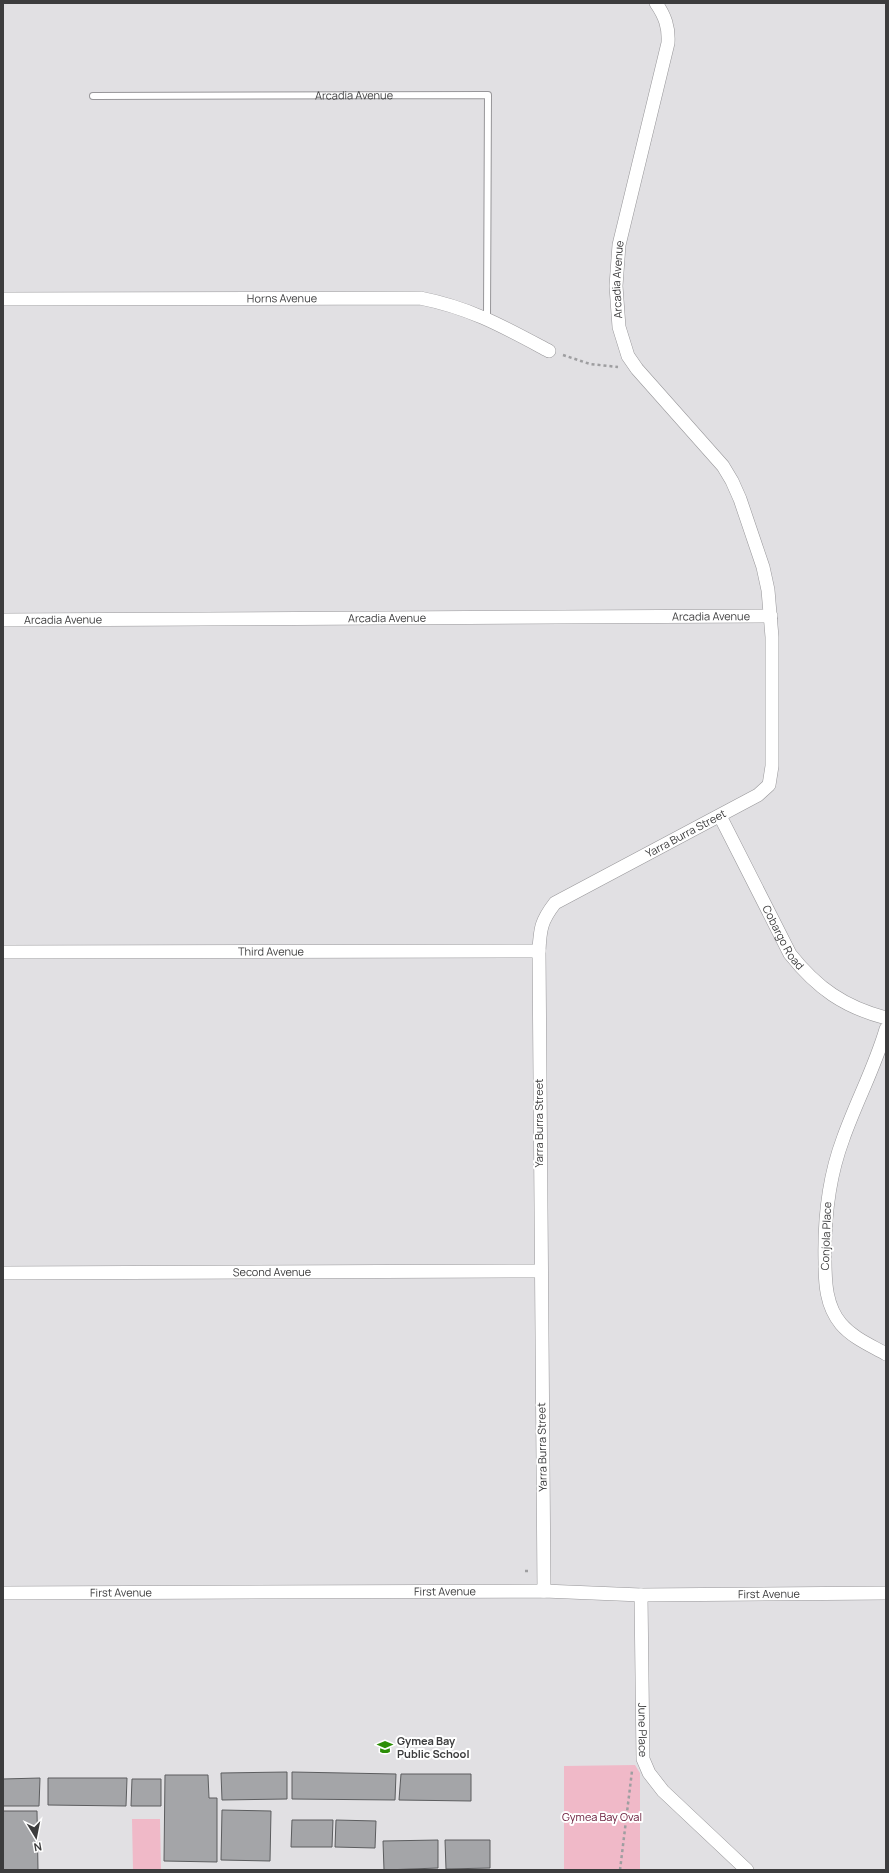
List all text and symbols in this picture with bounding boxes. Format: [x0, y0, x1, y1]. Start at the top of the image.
street label: Arcadia Avenue [315, 87, 394, 102]
street label: Arcadia Avenue [608, 238, 627, 319]
street label: Horns Avenue [247, 290, 318, 305]
street label: Arcadia Avenue [672, 608, 751, 624]
street label: Arcadia Avenue [348, 610, 427, 625]
street label: Arcadia Avenue [24, 611, 103, 627]
street label: Yarra Burra Street [643, 805, 728, 861]
street label: Cobargo Road [759, 902, 808, 973]
street label: Third Avenue [238, 943, 305, 959]
street label: Yarra Burra Street [531, 1079, 546, 1167]
street label: Conjola Place [817, 1201, 834, 1271]
street label: Second Avenue [233, 1264, 312, 1279]
street label: Yarra Burra Street [533, 1402, 550, 1492]
street label: First Avenue [414, 1583, 477, 1598]
street label: First Avenue [90, 1584, 153, 1600]
street label: First Avenue [738, 1586, 801, 1601]
street label: June Place [635, 1703, 651, 1758]
place label: Gymea Bay Public School [397, 1733, 470, 1761]
school or university icon: Gymea Bay Public School [376, 1738, 394, 1756]
park label: Gymea Bay Oval [562, 1809, 642, 1824]
north arrow [16, 1817, 56, 1857]
text: N [33, 1839, 43, 1855]

